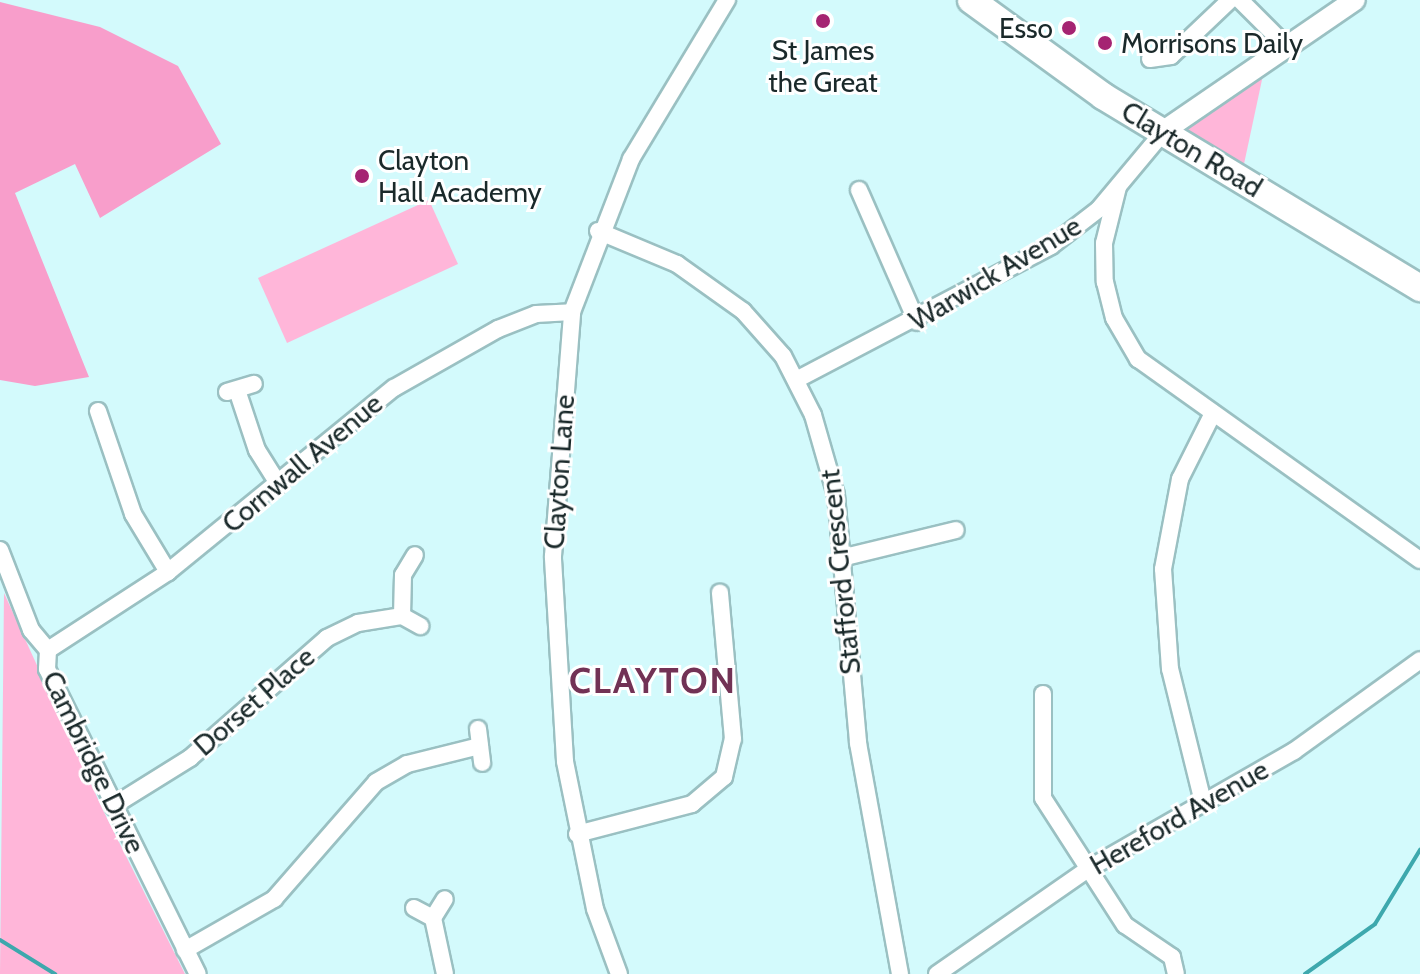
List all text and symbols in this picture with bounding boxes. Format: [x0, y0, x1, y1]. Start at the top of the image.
place label: Esso [999, 11, 1053, 45]
marker: St James the Great [814, 12, 832, 30]
marker: Esso [1060, 19, 1078, 37]
place label: Morrisons Daily [1121, 26, 1303, 60]
place label: St James the Great [768, 33, 878, 99]
marker: Morrisons Daily [1096, 34, 1114, 52]
street label: Clayton Road [1116, 94, 1268, 204]
place label: Clayton Hall Academy [378, 143, 542, 209]
marker: Clayton Hall Academy [353, 167, 371, 185]
street label: Warwick Avenue [903, 209, 1087, 337]
street label: Cornwall Avenue [215, 386, 389, 540]
street label: Clayton Lane [537, 394, 581, 550]
street label: Stafford Crescent [813, 468, 867, 676]
street label: Dorset Place [187, 639, 321, 763]
district label: CLAYTON [569, 659, 737, 703]
street label: Cambridge Drive [35, 665, 153, 859]
street label: Hereford Avenue [1084, 752, 1274, 882]

